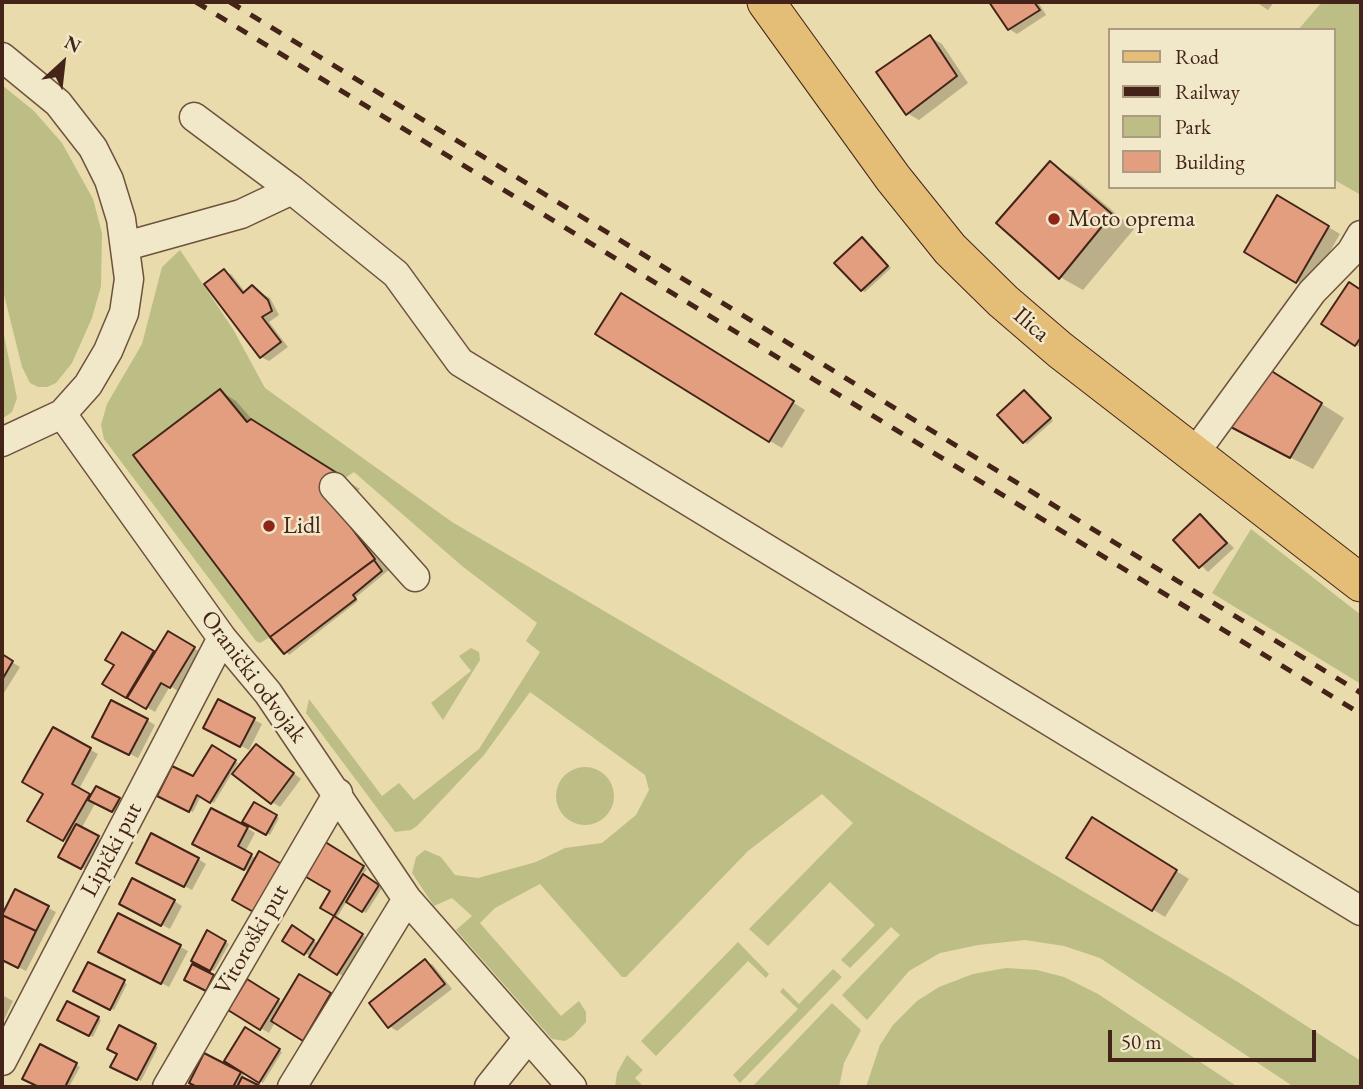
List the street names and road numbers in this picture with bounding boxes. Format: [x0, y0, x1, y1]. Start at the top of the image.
street label: Ilica [1007, 301, 1055, 349]
street label: Oranički odvojak [194, 605, 312, 749]
street label: Lipički put [75, 798, 149, 902]
street label: Vitoroški put [209, 879, 295, 1001]

